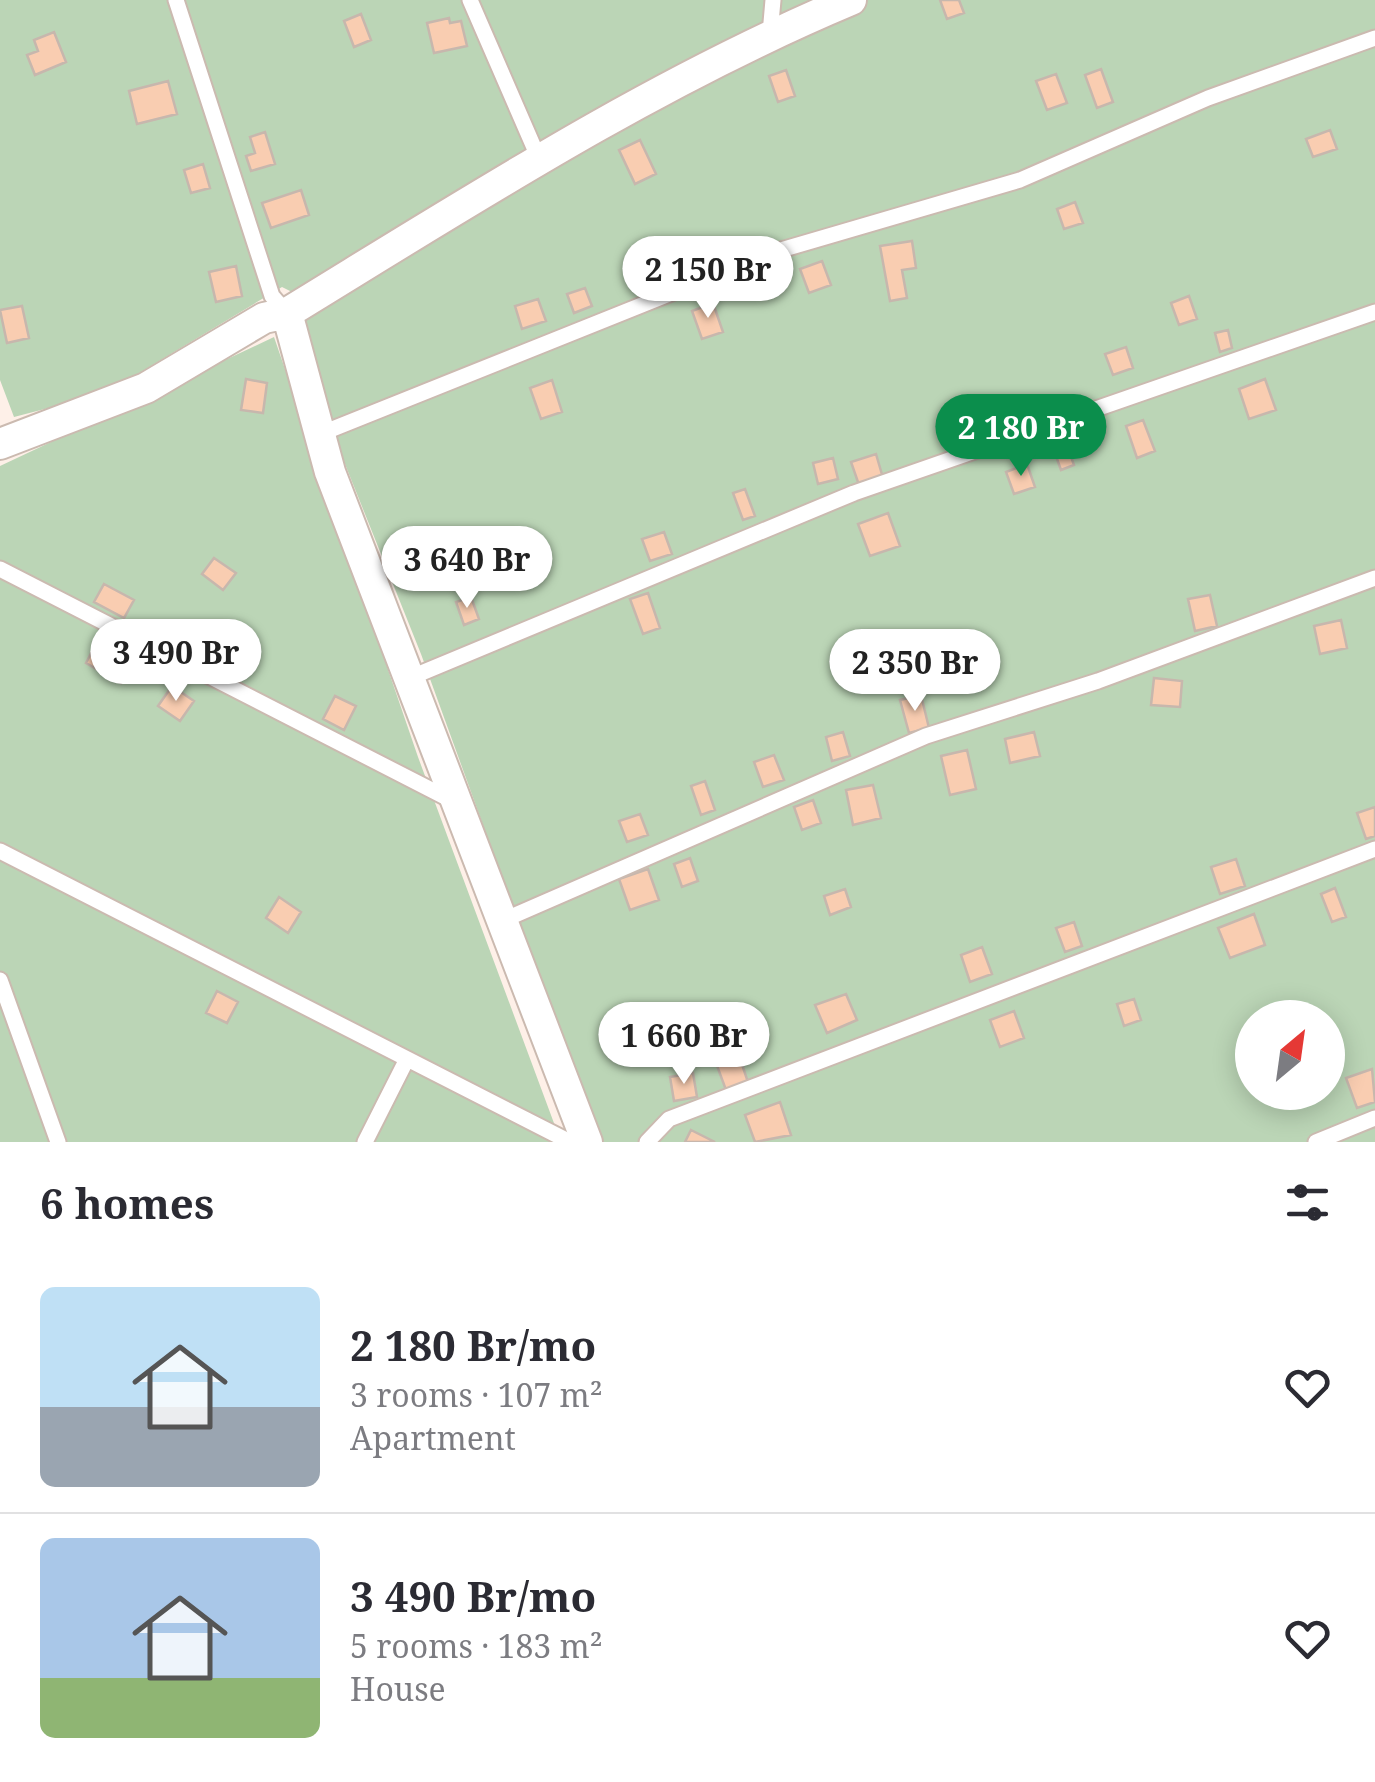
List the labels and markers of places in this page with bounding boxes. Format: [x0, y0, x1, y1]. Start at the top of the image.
pin: 2 150 Br [605, 236, 811, 321]
pin: 2 180 Br [918, 394, 1124, 479]
pin: 3 640 Br [364, 526, 570, 611]
pin: 3 490 Br [73, 619, 279, 704]
pin: 2 350 Br [812, 629, 1018, 714]
pin: 1 660 Br [581, 1002, 787, 1087]

